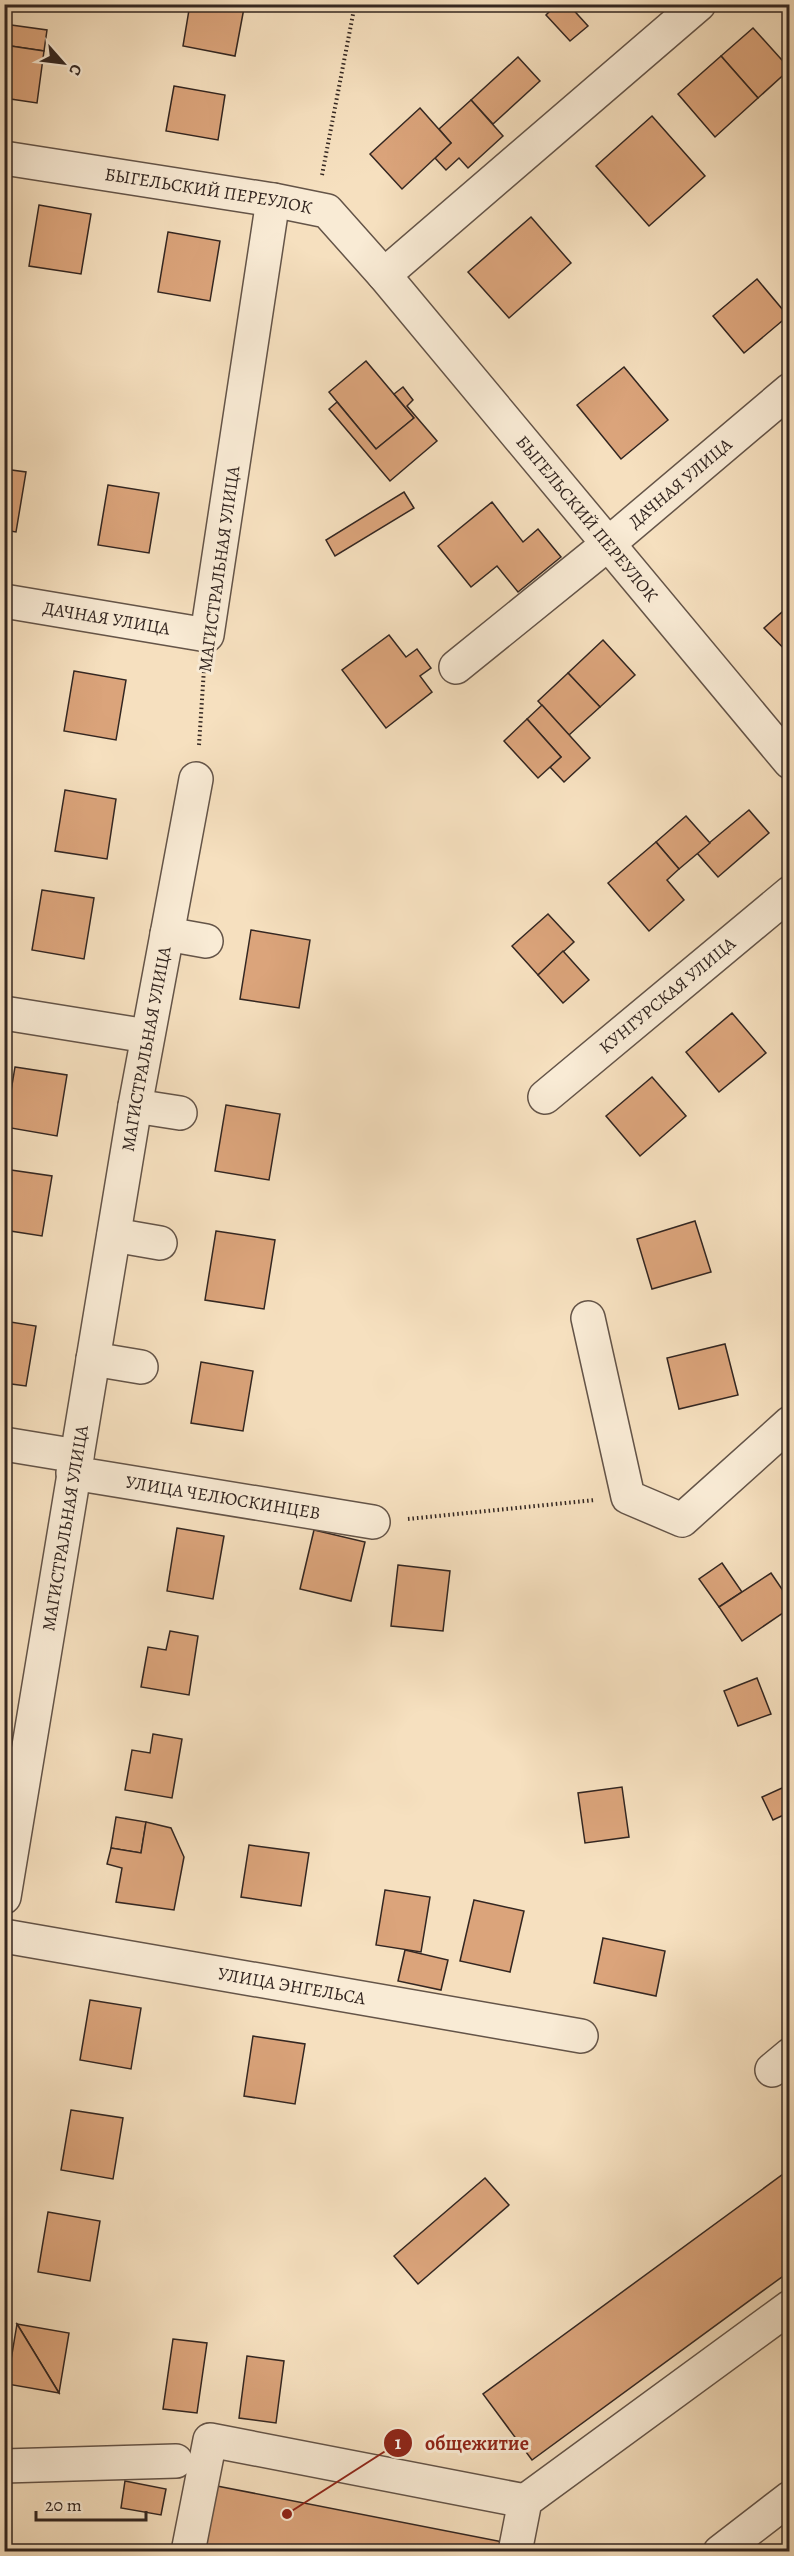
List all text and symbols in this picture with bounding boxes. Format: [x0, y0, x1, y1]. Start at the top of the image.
north arrow [33, 33, 93, 93]
text: С [63, 60, 87, 79]
street label: БЫГЕЛЬСКИЙ ПЕРЕУЛОК [103, 162, 315, 220]
street label: БЫГЕЛЬСКИЙ ПЕРЕУЛОК [511, 430, 664, 607]
street label: ДАЧНАЯ УЛИЦА [623, 432, 737, 534]
street label: МАГИСТРАЛЬНАЯ УЛИЦА [193, 464, 245, 674]
street label: ДАЧНАЯ УЛИЦА [41, 596, 172, 641]
street label: КУНГУРСКАЯ УЛИЦА [594, 931, 741, 1059]
street label: МАГИСТРАЛЬНАЯ УЛИЦА [116, 944, 177, 1153]
street label: МАГИСТРАЛЬНАЯ УЛИЦА [36, 1423, 94, 1633]
street label: УЛИЦА ЧЕЛЮСКИНЦЕВ [124, 1470, 322, 1525]
street label: УЛИЦА ЭНГЕЛЬСА [216, 1961, 368, 2011]
callout: общежитие [383, 2424, 541, 2462]
text: общежитие [425, 2430, 529, 2457]
text: 1 [395, 2431, 402, 2455]
scale bar [36, 2484, 146, 2522]
text: 20 m [45, 2493, 82, 2517]

